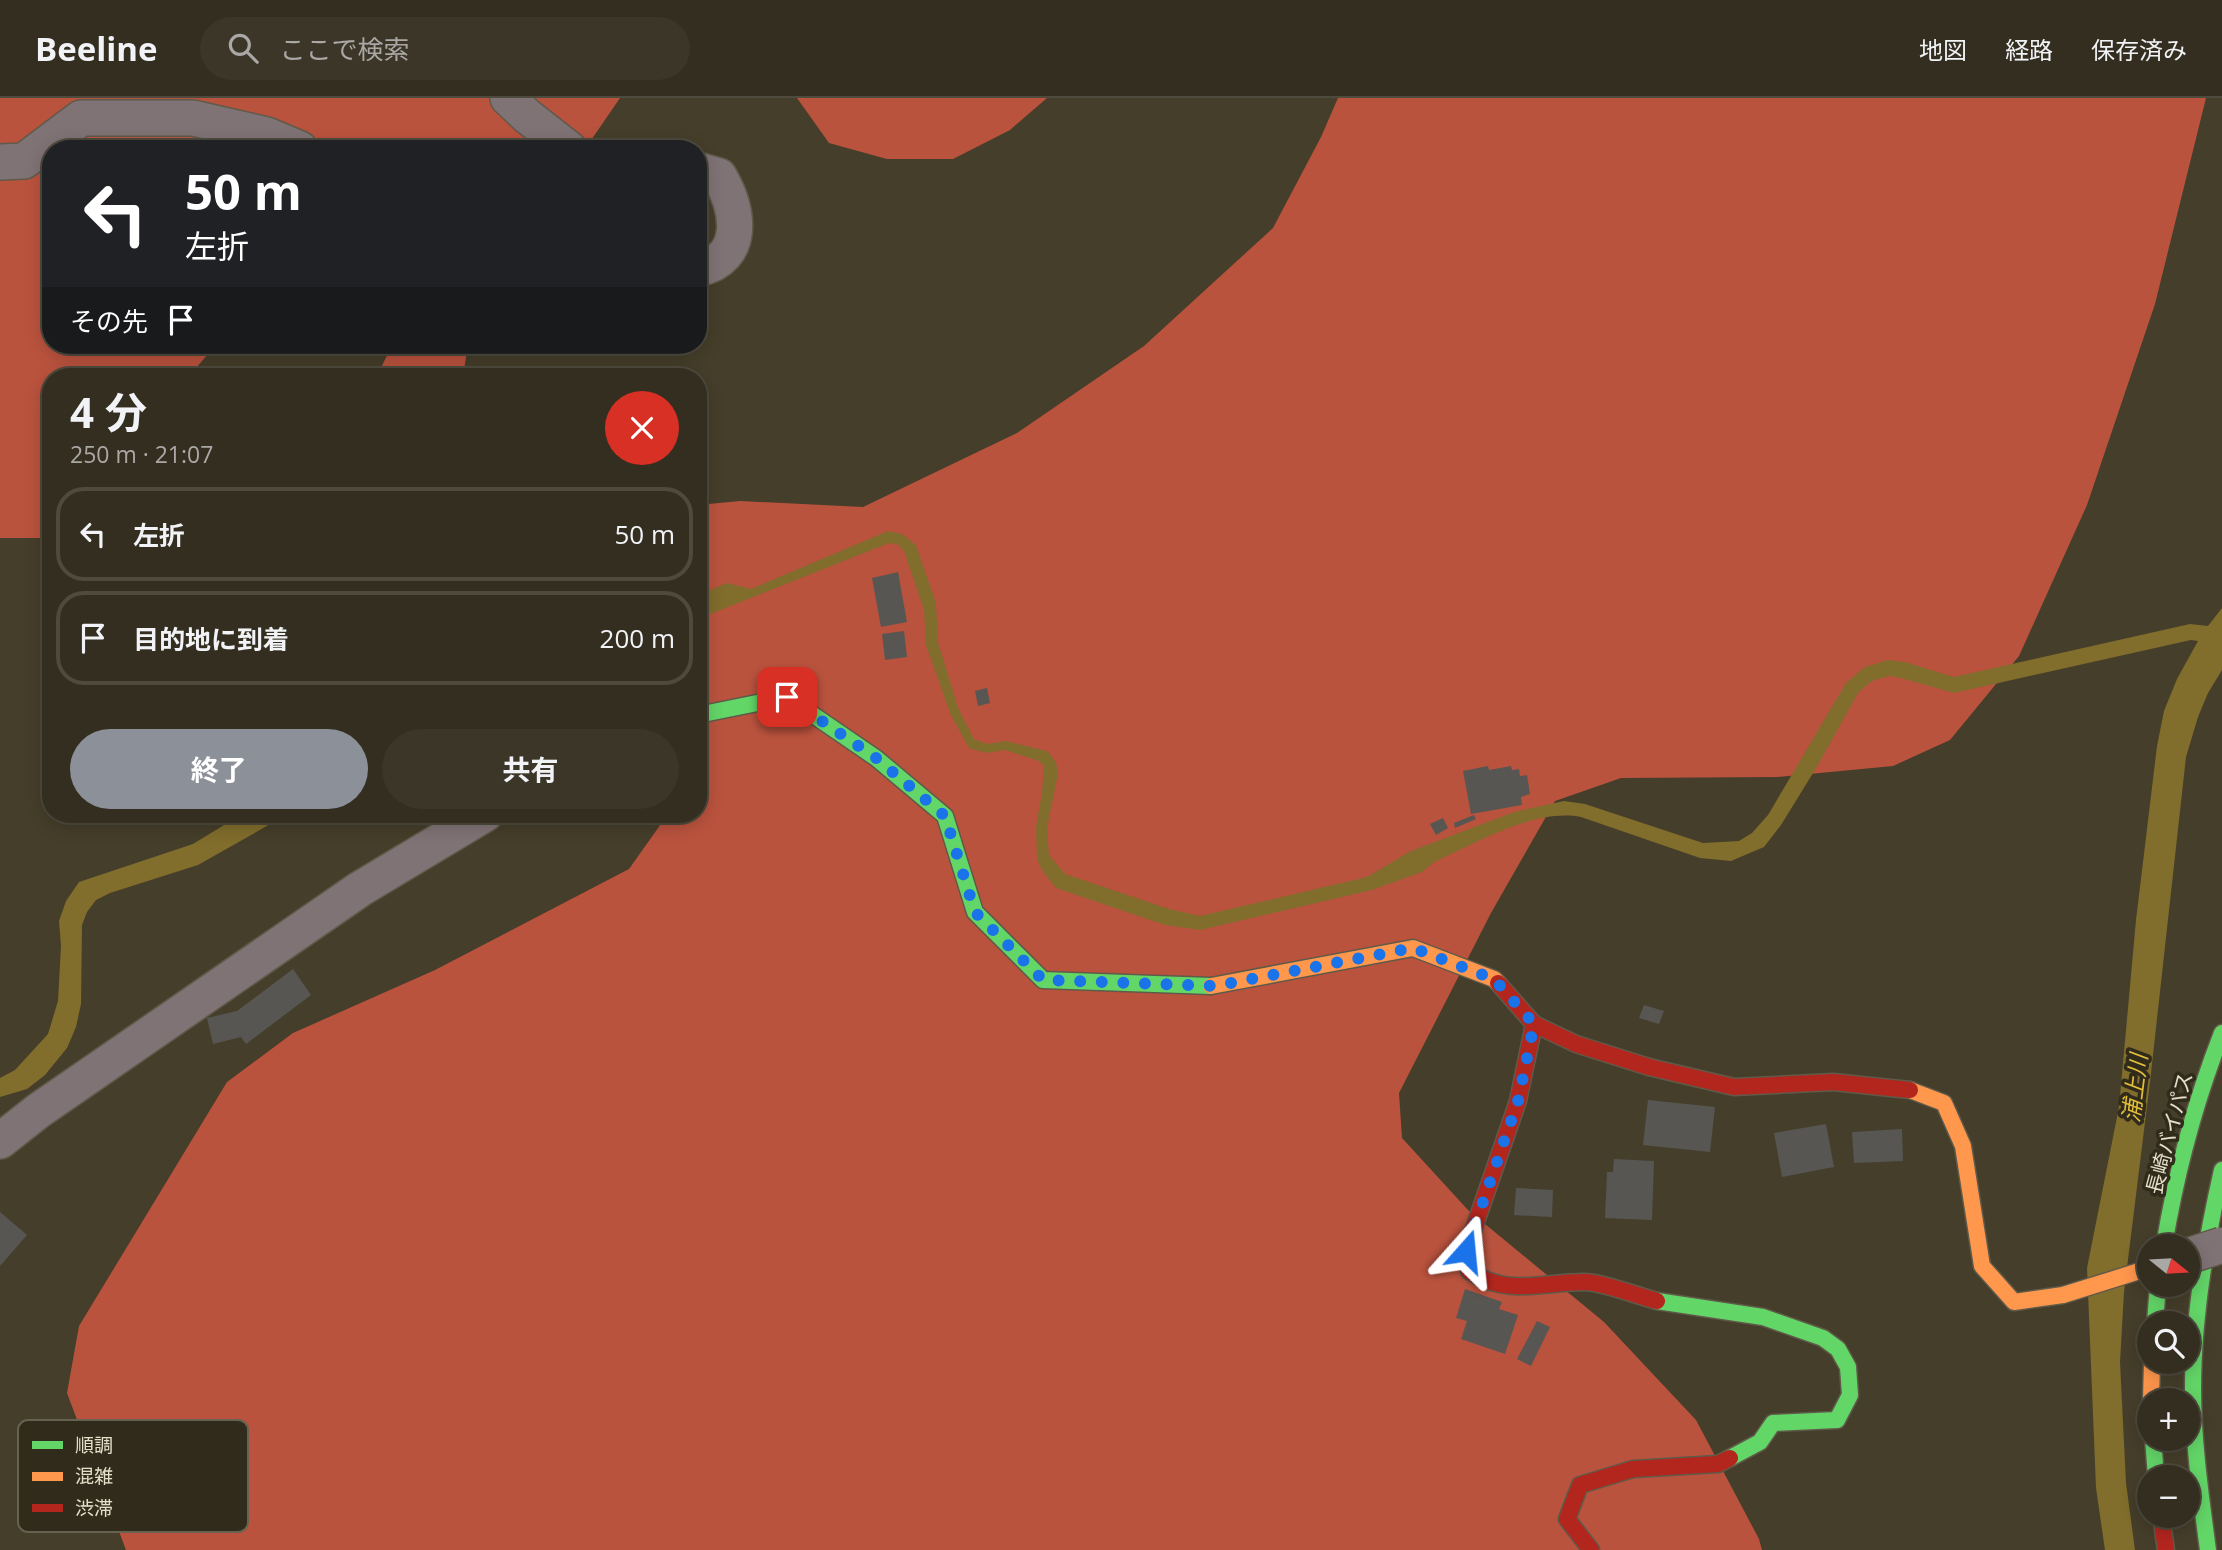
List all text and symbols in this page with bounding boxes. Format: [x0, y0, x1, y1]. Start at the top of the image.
search box [200, 17, 690, 80]
text: Beeline [35, 26, 158, 71]
icon: search [224, 29, 262, 67]
text: ここで検索 [280, 31, 410, 67]
text: 地図 [1919, 33, 1967, 66]
text: 経路 [2005, 33, 2053, 66]
text: 保存済み [2091, 33, 2187, 66]
text: 50 m [185, 158, 302, 224]
icon: left [70, 168, 161, 259]
text: 左折 [185, 224, 249, 267]
icon: arrive [162, 301, 200, 339]
text: その先 [70, 303, 148, 339]
text: 4 分 [70, 383, 147, 440]
button: close [605, 391, 679, 465]
text: 250 m · 21:07 [70, 438, 213, 470]
icon: left [74, 515, 112, 553]
text: 50 m [614, 516, 675, 552]
text: 左折 [133, 517, 185, 553]
icon: arrive [74, 619, 112, 657]
text: 200 m [600, 620, 675, 656]
text: 目的地に到着 [133, 621, 289, 657]
pin [757, 667, 817, 727]
icon: arrive [768, 678, 806, 716]
button: 終了 [70, 729, 368, 809]
button: 共有 [382, 729, 679, 809]
water label: 浦上川 [2114, 1049, 2154, 1124]
street label: 長崎バイパス [2139, 1069, 2199, 1197]
position arrow [1429, 1214, 1503, 1288]
north arrow [2137, 1234, 2200, 1297]
map controls [2137, 1234, 2200, 1528]
button: search [2137, 1311, 2200, 1374]
button: + [2137, 1388, 2200, 1451]
legend [18, 1420, 248, 1532]
text: 順調 [75, 1432, 113, 1458]
text: 混雑 [75, 1463, 113, 1489]
button: − [2137, 1465, 2200, 1528]
text: 渋滞 [75, 1495, 113, 1521]

